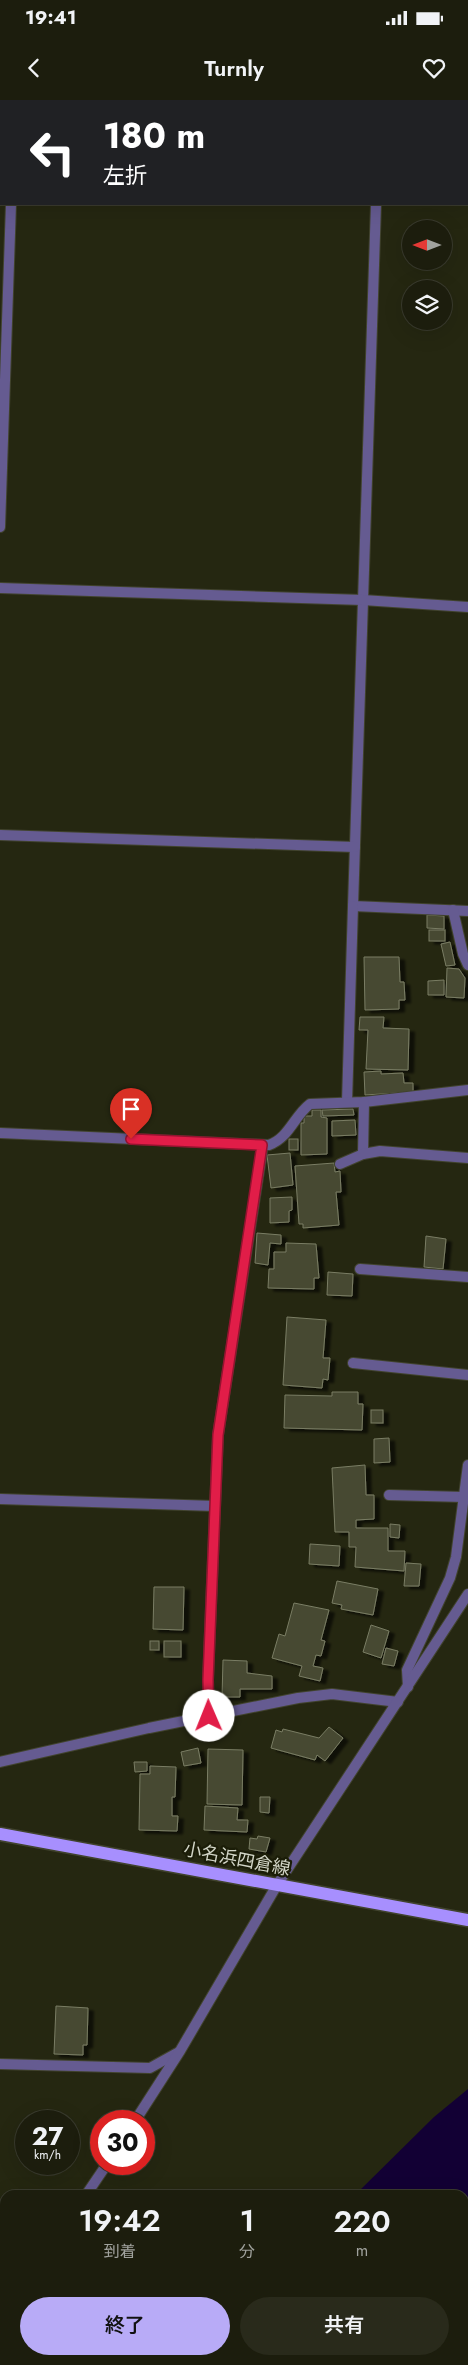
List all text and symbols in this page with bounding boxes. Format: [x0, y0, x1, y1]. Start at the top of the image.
text: 19:41 [25, 4, 76, 31]
text: Turnly [204, 52, 264, 84]
icon: back [20, 54, 48, 82]
icon: heart [420, 54, 448, 82]
text: 180 m [103, 111, 205, 161]
icon: left [20, 120, 85, 185]
text: 左折 [103, 159, 147, 191]
north arrow [402, 220, 452, 270]
map controls [402, 220, 452, 330]
button: layers [402, 280, 452, 330]
pin [110, 1088, 152, 1139]
icon: arrive [117, 1095, 145, 1123]
position arrow [182, 1689, 234, 1741]
street label: 小名浜四倉線 [182, 1836, 292, 1882]
speed limit sign: 30 [90, 2110, 155, 2175]
text: 27 [32, 2118, 63, 2154]
text: km/h [34, 2146, 61, 2164]
text: 19:42 [78, 2199, 161, 2242]
text: 1 [240, 2199, 254, 2242]
text: 220 [334, 2200, 391, 2243]
text: m [356, 2239, 368, 2262]
text: 到着 [104, 2240, 136, 2263]
text: 分 [239, 2240, 255, 2263]
button: 終了 [20, 2297, 230, 2355]
button: 共有 [240, 2297, 449, 2355]

